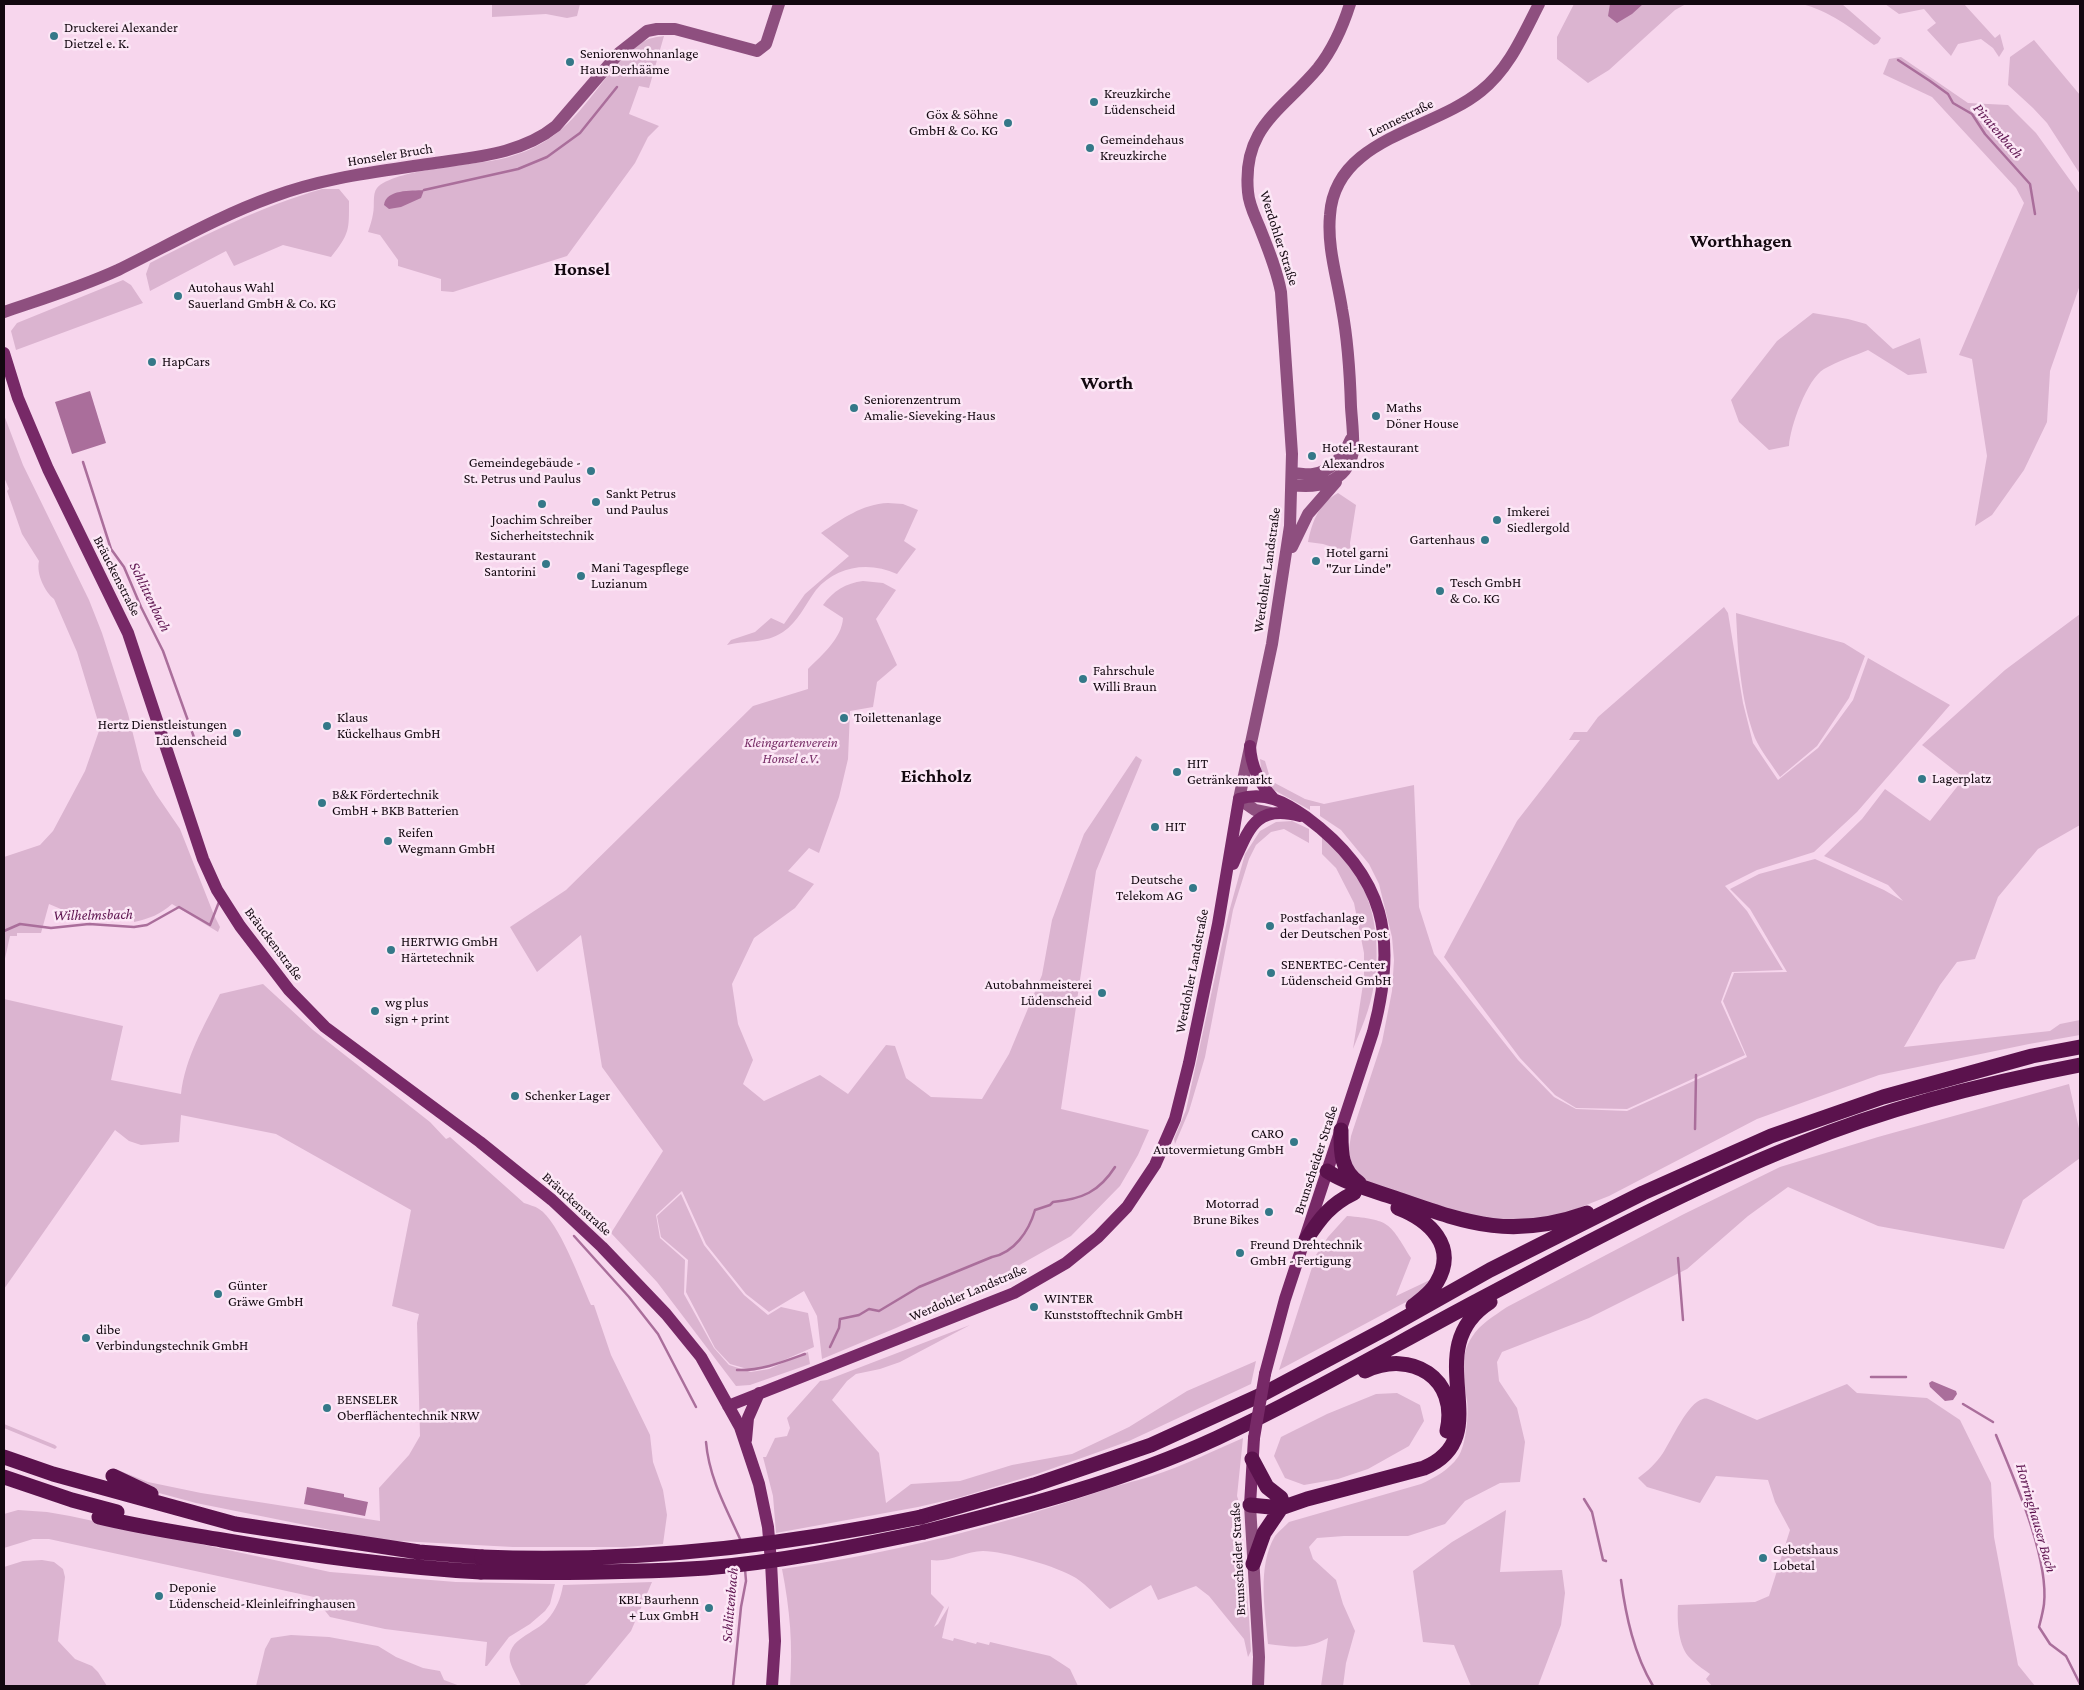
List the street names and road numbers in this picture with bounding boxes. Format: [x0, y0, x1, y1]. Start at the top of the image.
street label: Lennestraße [1366, 95, 1436, 141]
street label: Honseler Bruch [346, 140, 434, 170]
street label: Werdohler Straße [1256, 188, 1302, 288]
street label: Werdohler Landstraße [1250, 506, 1284, 634]
street label: Bräuckenstraße [90, 533, 144, 619]
street label: Bräuckenstraße [241, 904, 307, 984]
street label: Werdohler Landstraße [1172, 908, 1212, 1034]
street label: Brunscheider Straße [1290, 1103, 1342, 1217]
street label: Bräuckenstraße [539, 1168, 615, 1240]
street label: Werdohler Landstraße [907, 1261, 1029, 1325]
street label: Brunscheider Straße [1227, 1502, 1249, 1616]

